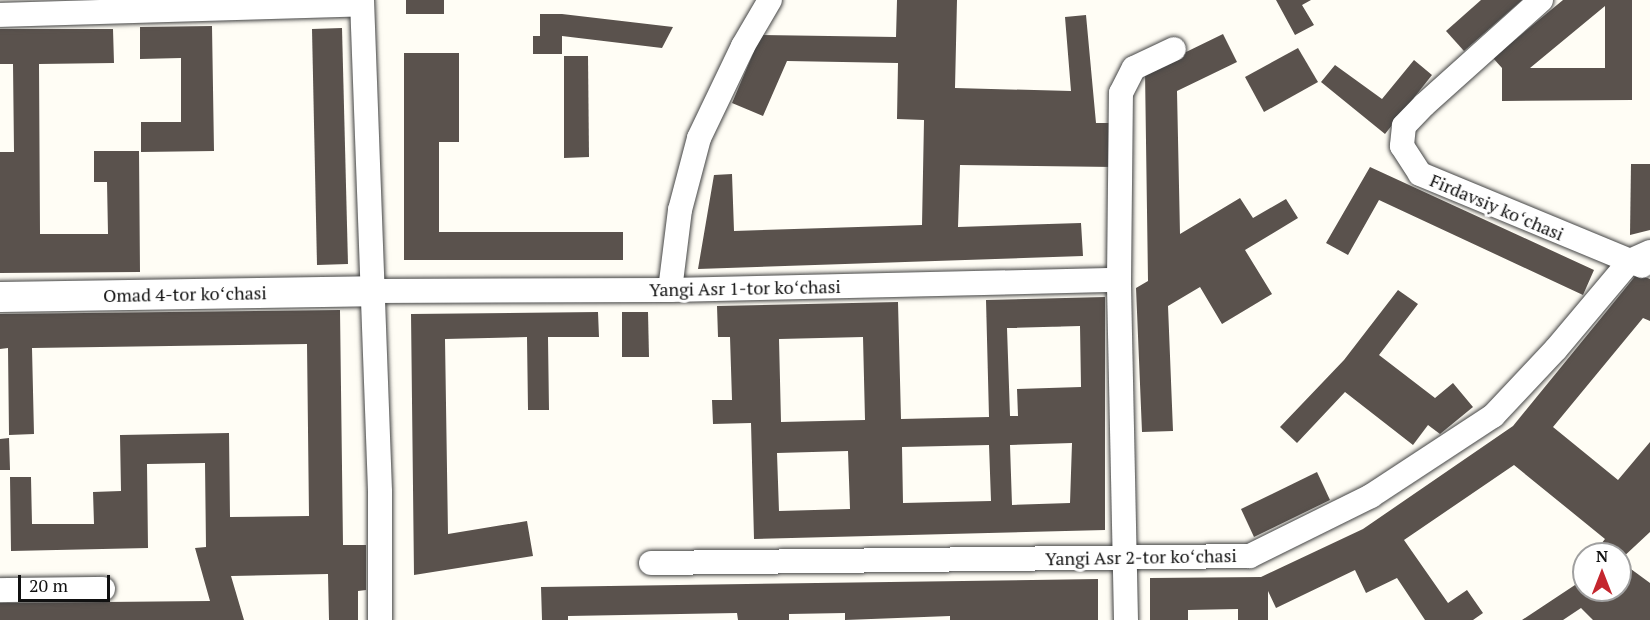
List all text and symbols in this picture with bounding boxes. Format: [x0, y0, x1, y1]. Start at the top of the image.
street label: Firdavsiy koʻchasi [1427, 169, 1567, 245]
street label: Yangi Asr 1-tor koʻchasi [649, 276, 841, 300]
street label: Omad 4-tor koʻchasi [103, 282, 267, 306]
north arrow [1572, 542, 1632, 602]
street label: Yangi Asr 2-tor koʻchasi [1045, 545, 1237, 569]
text: N [1596, 545, 1608, 567]
scale bar [21, 563, 112, 601]
text: 20 m [29, 573, 68, 597]

